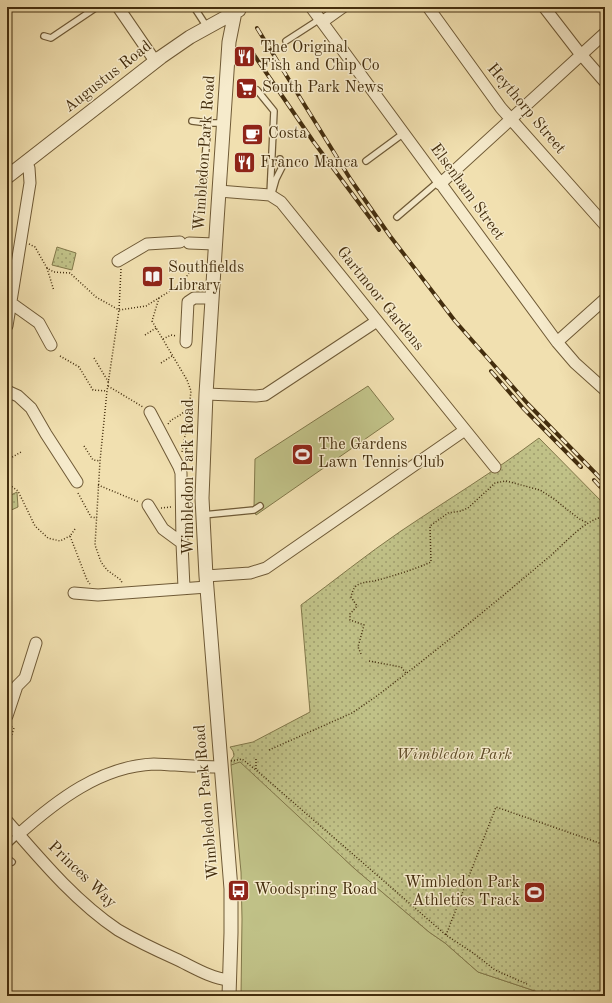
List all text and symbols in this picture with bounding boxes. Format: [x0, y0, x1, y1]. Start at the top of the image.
street label: Augustus Road [61, 38, 155, 116]
place label: The Original Fish and Chip Co [260, 40, 380, 74]
restaurant icon: The Original Fish and Chip Co [232, 44, 258, 70]
street label: Heythorp Street [484, 61, 569, 158]
street label: Wimbledon Park Road [192, 75, 218, 231]
supermarket icon: South Park News [234, 75, 260, 101]
place label: South Park News [262, 80, 384, 96]
cafe icon: Costa [240, 121, 266, 147]
place label: Costa [268, 126, 307, 142]
street label: Elsenham Street [427, 141, 507, 243]
restaurant icon: Franco Manca [231, 150, 257, 176]
place label: Franco Manca [260, 155, 358, 171]
street label: Gartmoor Gardens [333, 244, 427, 354]
place label: Southfields Library [168, 260, 244, 294]
library icon: Southfields Library [139, 264, 165, 290]
street label: Wimbledon Park Road [181, 399, 197, 555]
place label: The Gardens Lawn Tennis Club [318, 437, 444, 471]
sports icon: The Gardens Lawn Tennis Club [290, 441, 316, 467]
street label: Wimbledon Park Road [192, 724, 222, 880]
park label: Wimbledon Park [396, 747, 512, 763]
street label: Princes Way [45, 839, 120, 912]
place label: Wimbledon Park Athletics Track [404, 875, 520, 909]
bus stop icon: Woodspring Road [226, 877, 252, 903]
sports icon: Wimbledon Park Athletics Track [522, 879, 548, 905]
place label: Woodspring Road [254, 882, 377, 898]

